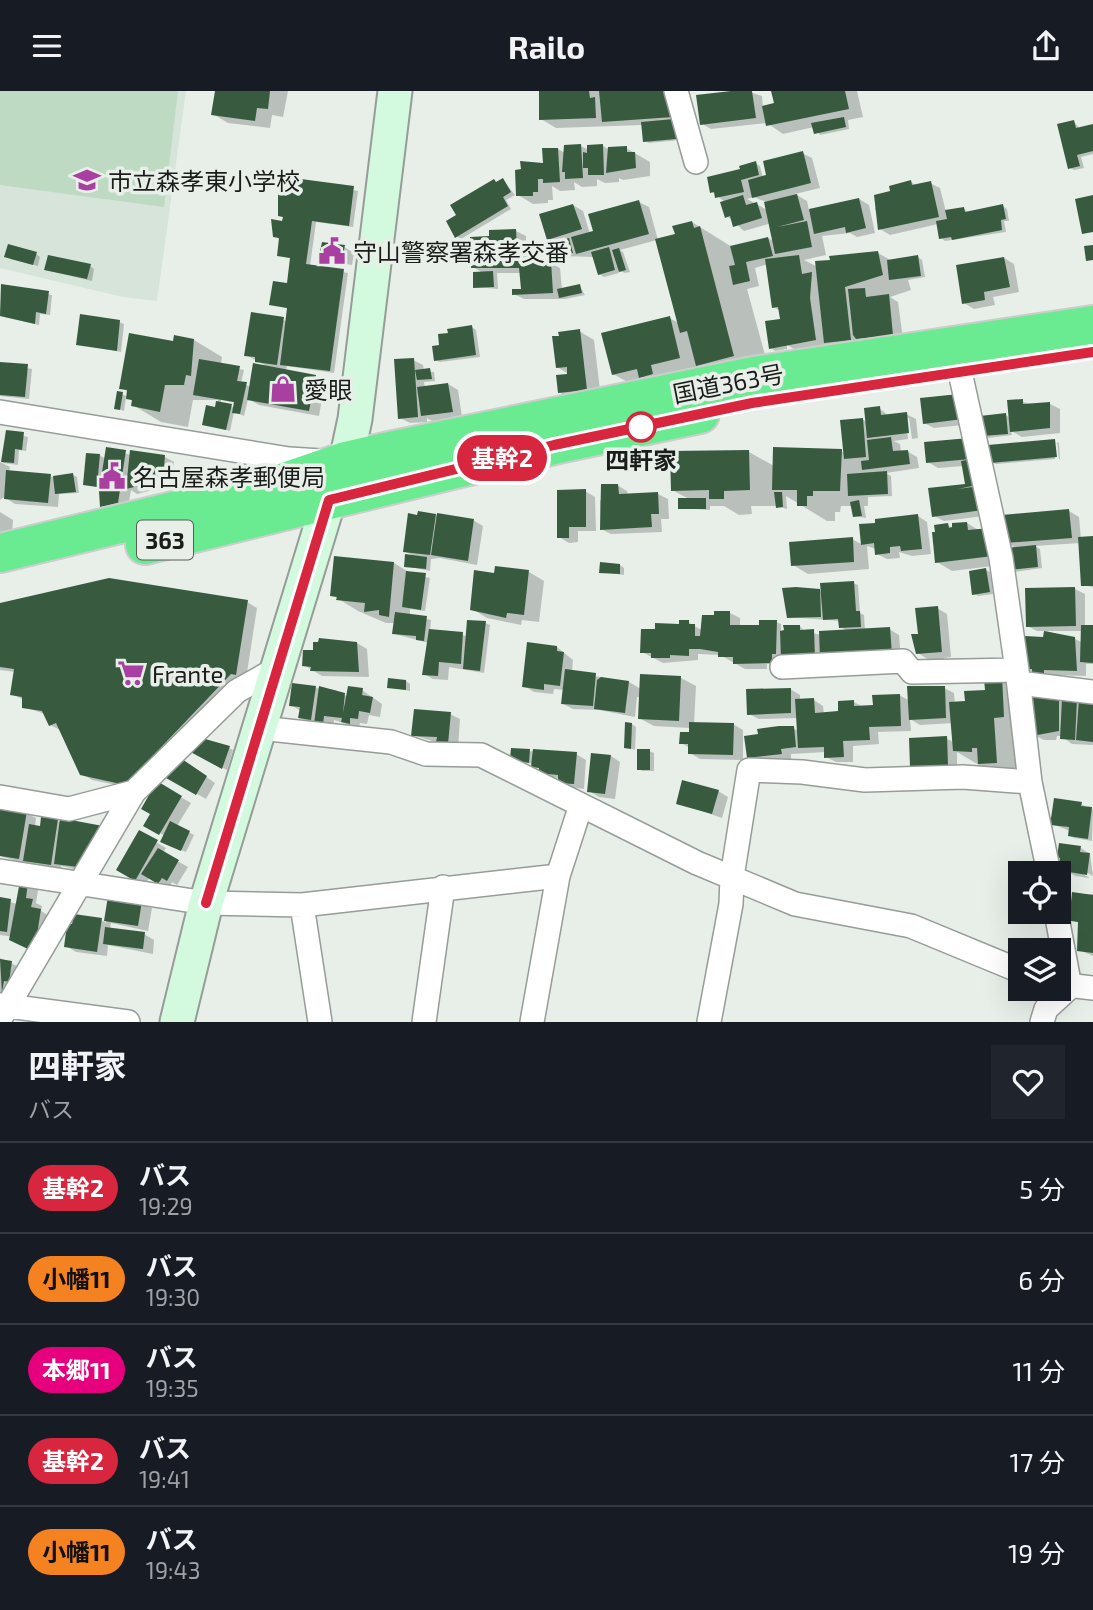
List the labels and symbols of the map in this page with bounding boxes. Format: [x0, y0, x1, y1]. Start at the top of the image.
school or university icon: 市立森孝東小学校 [72, 165, 102, 195]
place label: 市立森孝東小学校 [108, 166, 300, 195]
public building icon: 守山警察署森孝交番 [317, 236, 347, 266]
place label: 守山警察署森孝交番 [353, 237, 569, 266]
street label: 国道363号 [670, 358, 786, 408]
shop icon: 愛眼 [268, 374, 298, 404]
place label: 愛眼 [304, 375, 352, 404]
marker: 四軒家 [626, 412, 656, 442]
line badge: 基幹2 [462, 435, 542, 481]
place label: 四軒家 [605, 445, 677, 474]
public building icon: 名古屋森孝郵便局 [97, 461, 127, 491]
place label: 名古屋森孝郵便局 [133, 462, 325, 491]
road number: 363 [137, 521, 193, 559]
supermarket icon: Frante [116, 658, 146, 688]
place label: Frante [152, 659, 223, 688]

